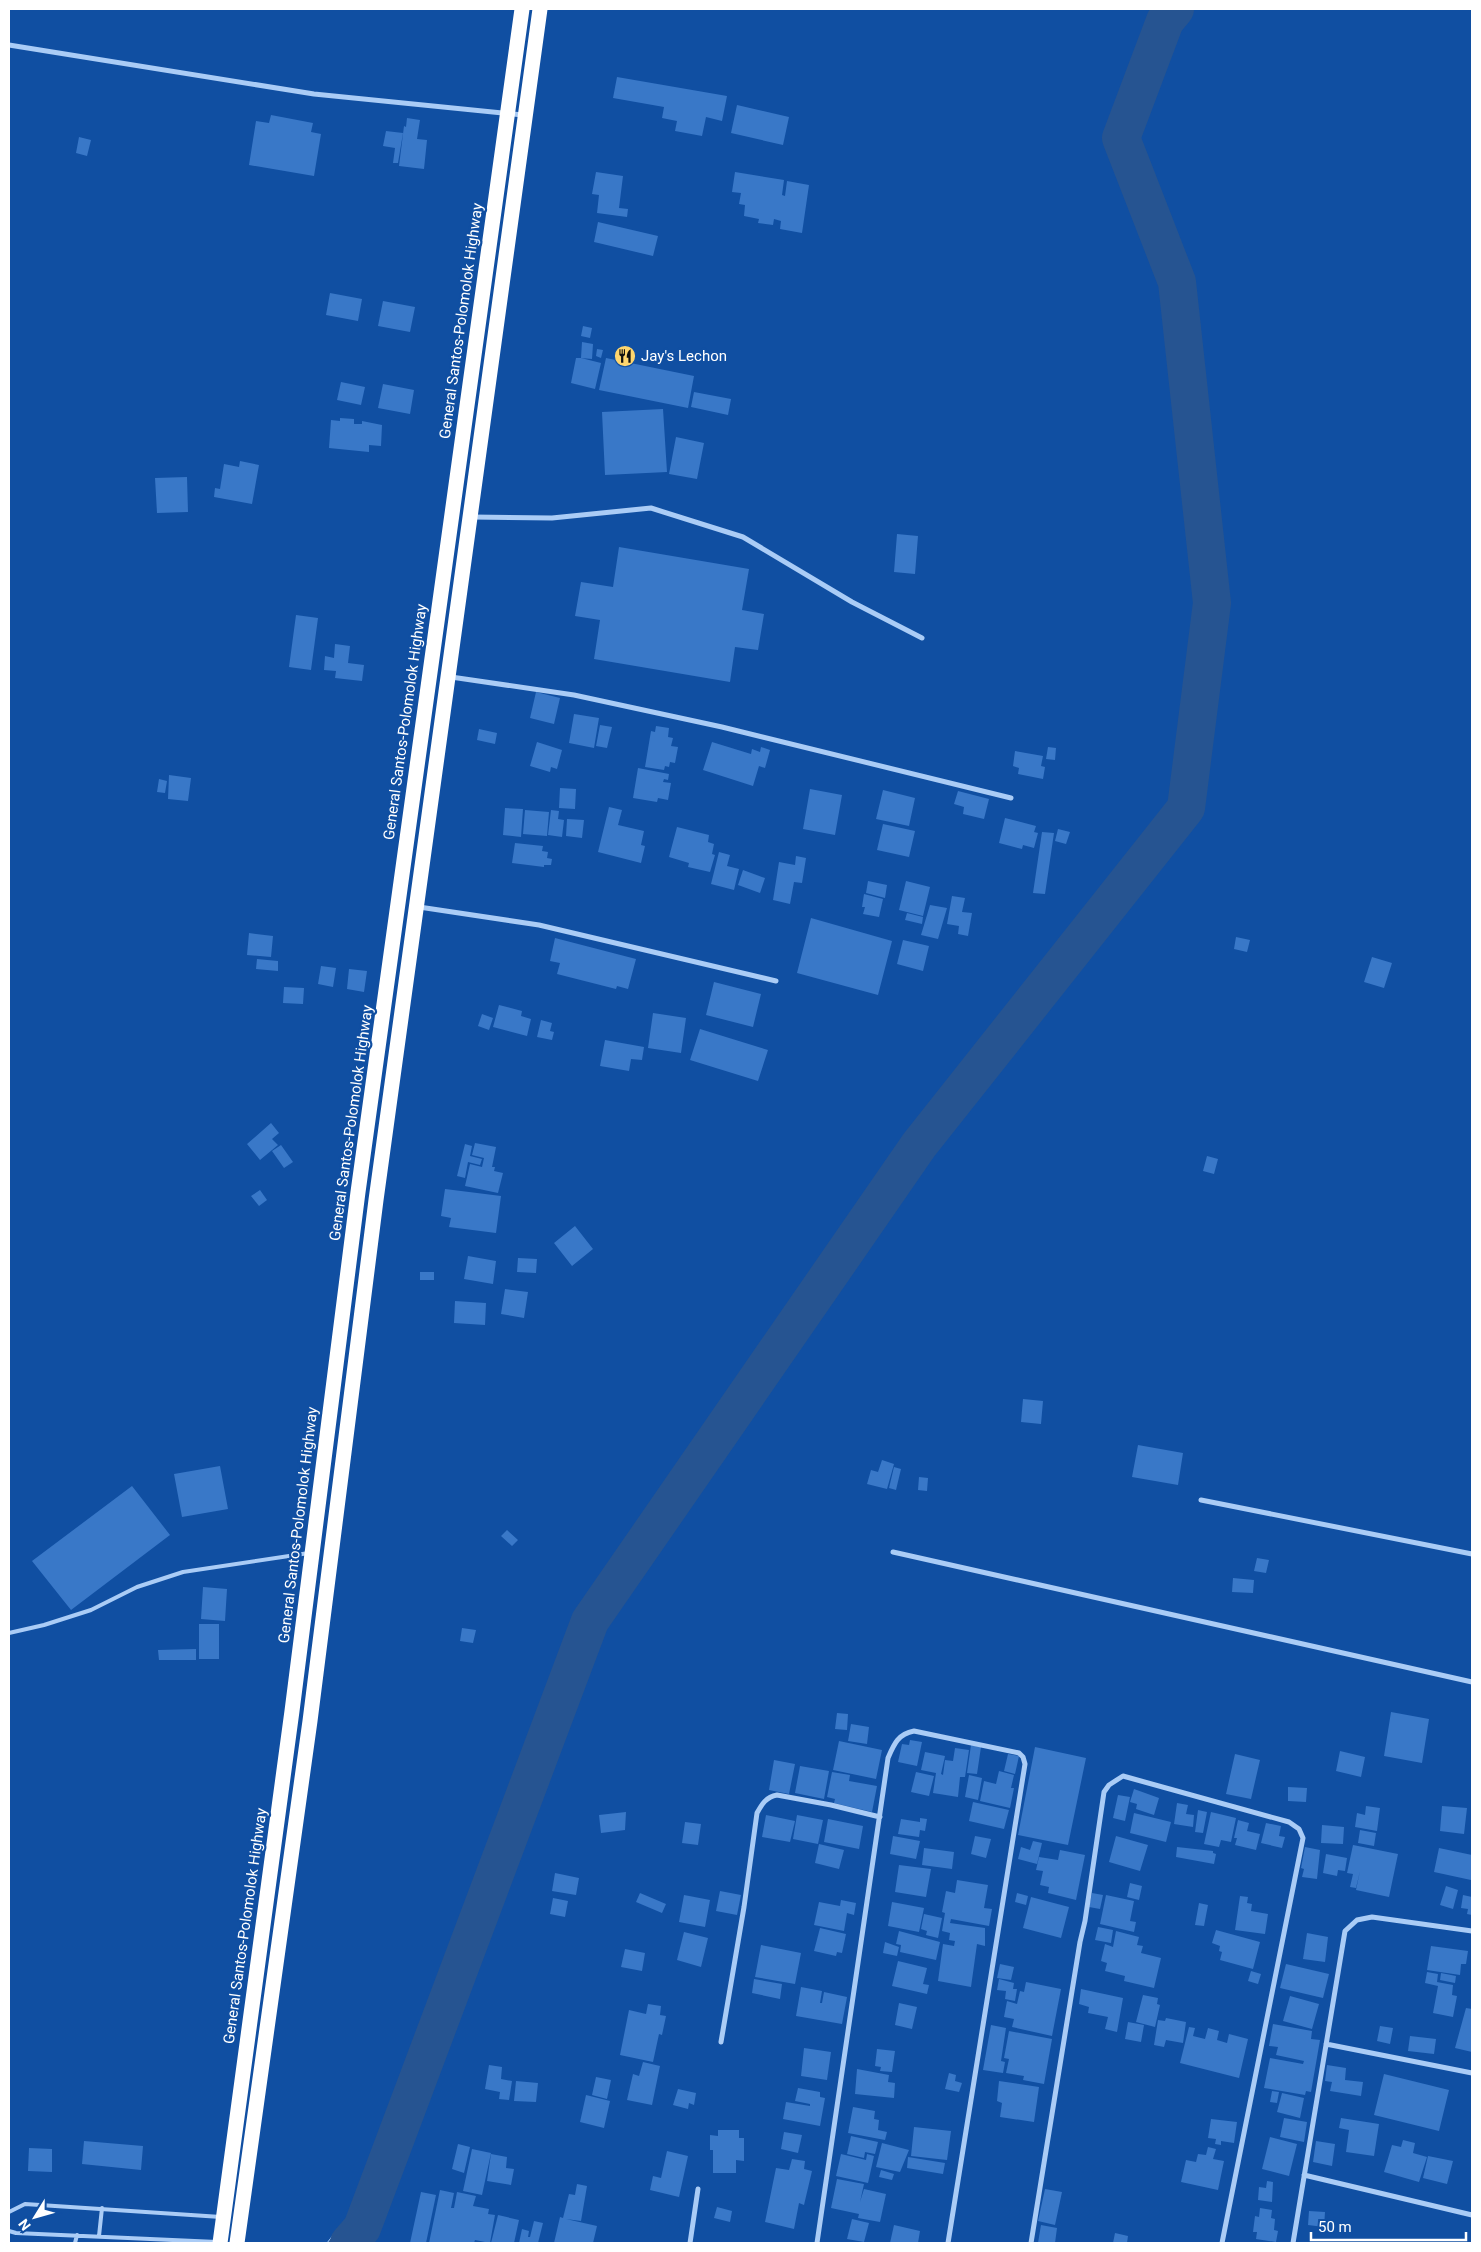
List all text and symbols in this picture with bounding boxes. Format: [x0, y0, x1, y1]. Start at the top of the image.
street label: General Santos-Polomolok Highway [436, 202, 486, 440]
restaurant icon: Jay's Lechon [613, 344, 637, 368]
place label: Jay's Lechon [641, 347, 727, 365]
street label: General Santos-Polomolok Highway [380, 603, 430, 841]
street label: General Santos-Polomolok Highway [326, 1004, 376, 1242]
street label: General Santos-Polomolok Highway [275, 1406, 321, 1644]
street label: General Santos-Polomolok Highway [220, 1807, 270, 2045]
north arrow [10, 2192, 60, 2242]
scale bar [1311, 2210, 1466, 2242]
text: N [15, 2216, 34, 2234]
text: 50 m [1318, 2218, 1352, 2236]

